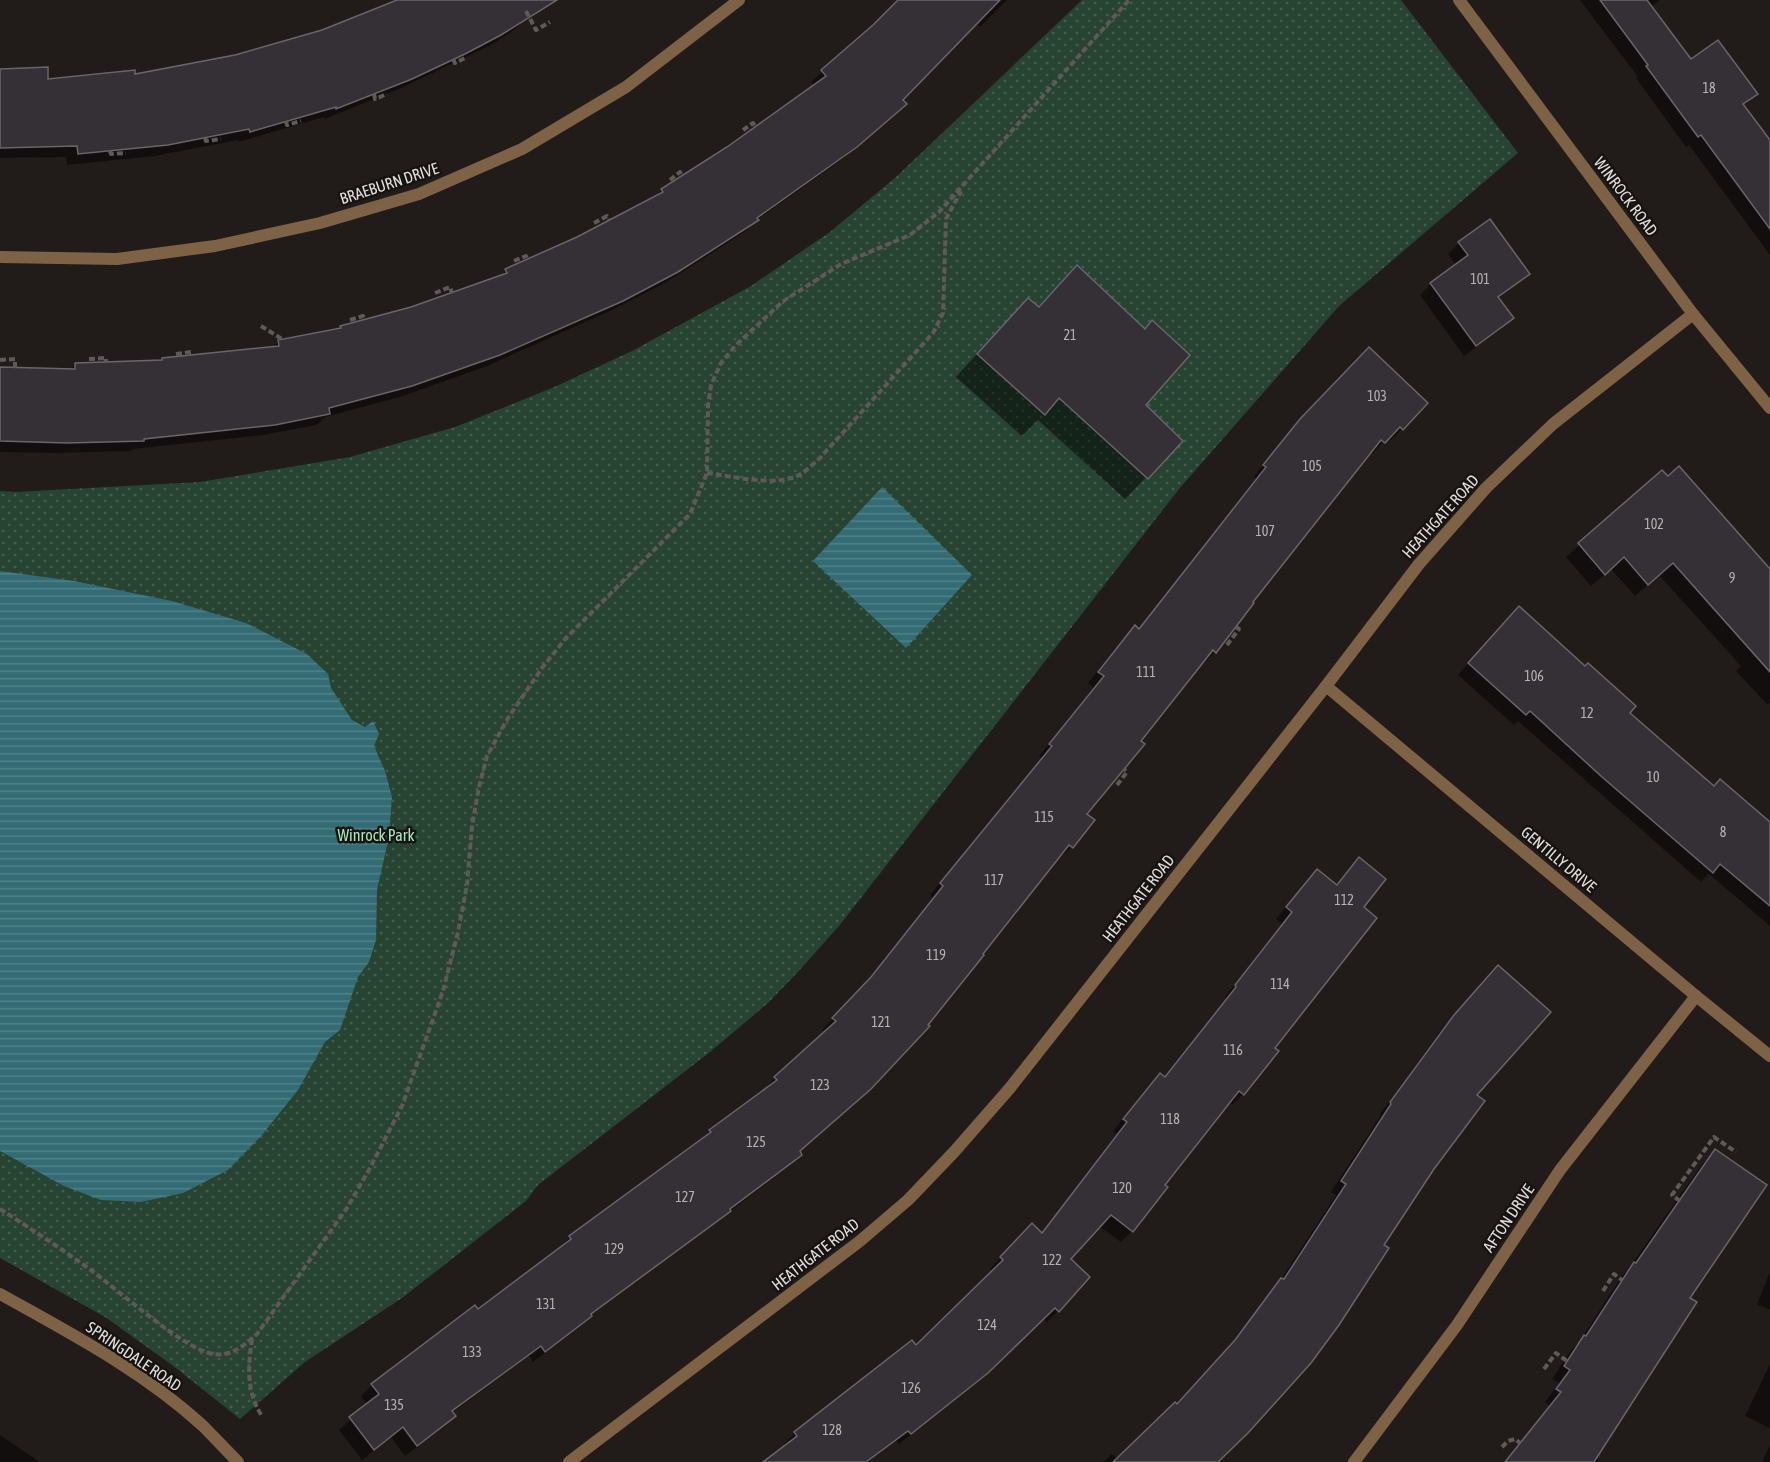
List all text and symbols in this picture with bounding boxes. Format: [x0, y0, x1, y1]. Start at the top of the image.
house number: 18 [1702, 80, 1716, 96]
street label: WINROCK ROAD [1591, 153, 1661, 239]
street label: BRAEBURN DRIVE [337, 159, 441, 207]
house number: 101 [1470, 271, 1490, 287]
house number: 21 [1063, 327, 1077, 343]
house number: 103 [1367, 388, 1387, 404]
house number: 105 [1302, 458, 1322, 474]
street label: HEATHGATE ROAD [1398, 471, 1482, 561]
house number: 102 [1644, 516, 1664, 532]
house number: 107 [1255, 523, 1275, 539]
house number: 9 [1729, 570, 1735, 586]
house number: 111 [1136, 664, 1156, 680]
house number: 106 [1524, 668, 1544, 684]
house number: 12 [1580, 705, 1594, 721]
house number: 10 [1646, 769, 1660, 785]
house number: 115 [1034, 809, 1054, 825]
street label: GENTILLY DRIVE [1518, 822, 1600, 896]
house number: 8 [1720, 824, 1727, 840]
park label: Winrock Park [337, 826, 415, 844]
street label: HEATHGATE ROAD [1098, 851, 1178, 945]
house number: 117 [984, 872, 1004, 888]
house number: 112 [1334, 892, 1354, 908]
house number: 119 [926, 947, 946, 963]
house number: 114 [1270, 976, 1290, 992]
house number: 121 [871, 1014, 891, 1030]
house number: 116 [1223, 1042, 1243, 1058]
house number: 123 [810, 1077, 830, 1093]
house number: 118 [1160, 1111, 1180, 1127]
house number: 125 [746, 1134, 766, 1150]
house number: 120 [1112, 1180, 1132, 1196]
street label: AFTON DRIVE [1479, 1181, 1537, 1255]
house number: 127 [675, 1189, 695, 1205]
street label: HEATHGATE ROAD [768, 1214, 862, 1294]
house number: 129 [604, 1241, 624, 1257]
house number: 122 [1042, 1252, 1062, 1268]
house number: 131 [536, 1296, 556, 1312]
house number: 124 [977, 1317, 997, 1333]
street label: SPRINGDALE ROAD [83, 1318, 185, 1394]
house number: 133 [462, 1344, 482, 1360]
house number: 126 [901, 1380, 921, 1396]
house number: 135 [384, 1397, 404, 1413]
house number: 128 [822, 1422, 842, 1438]

